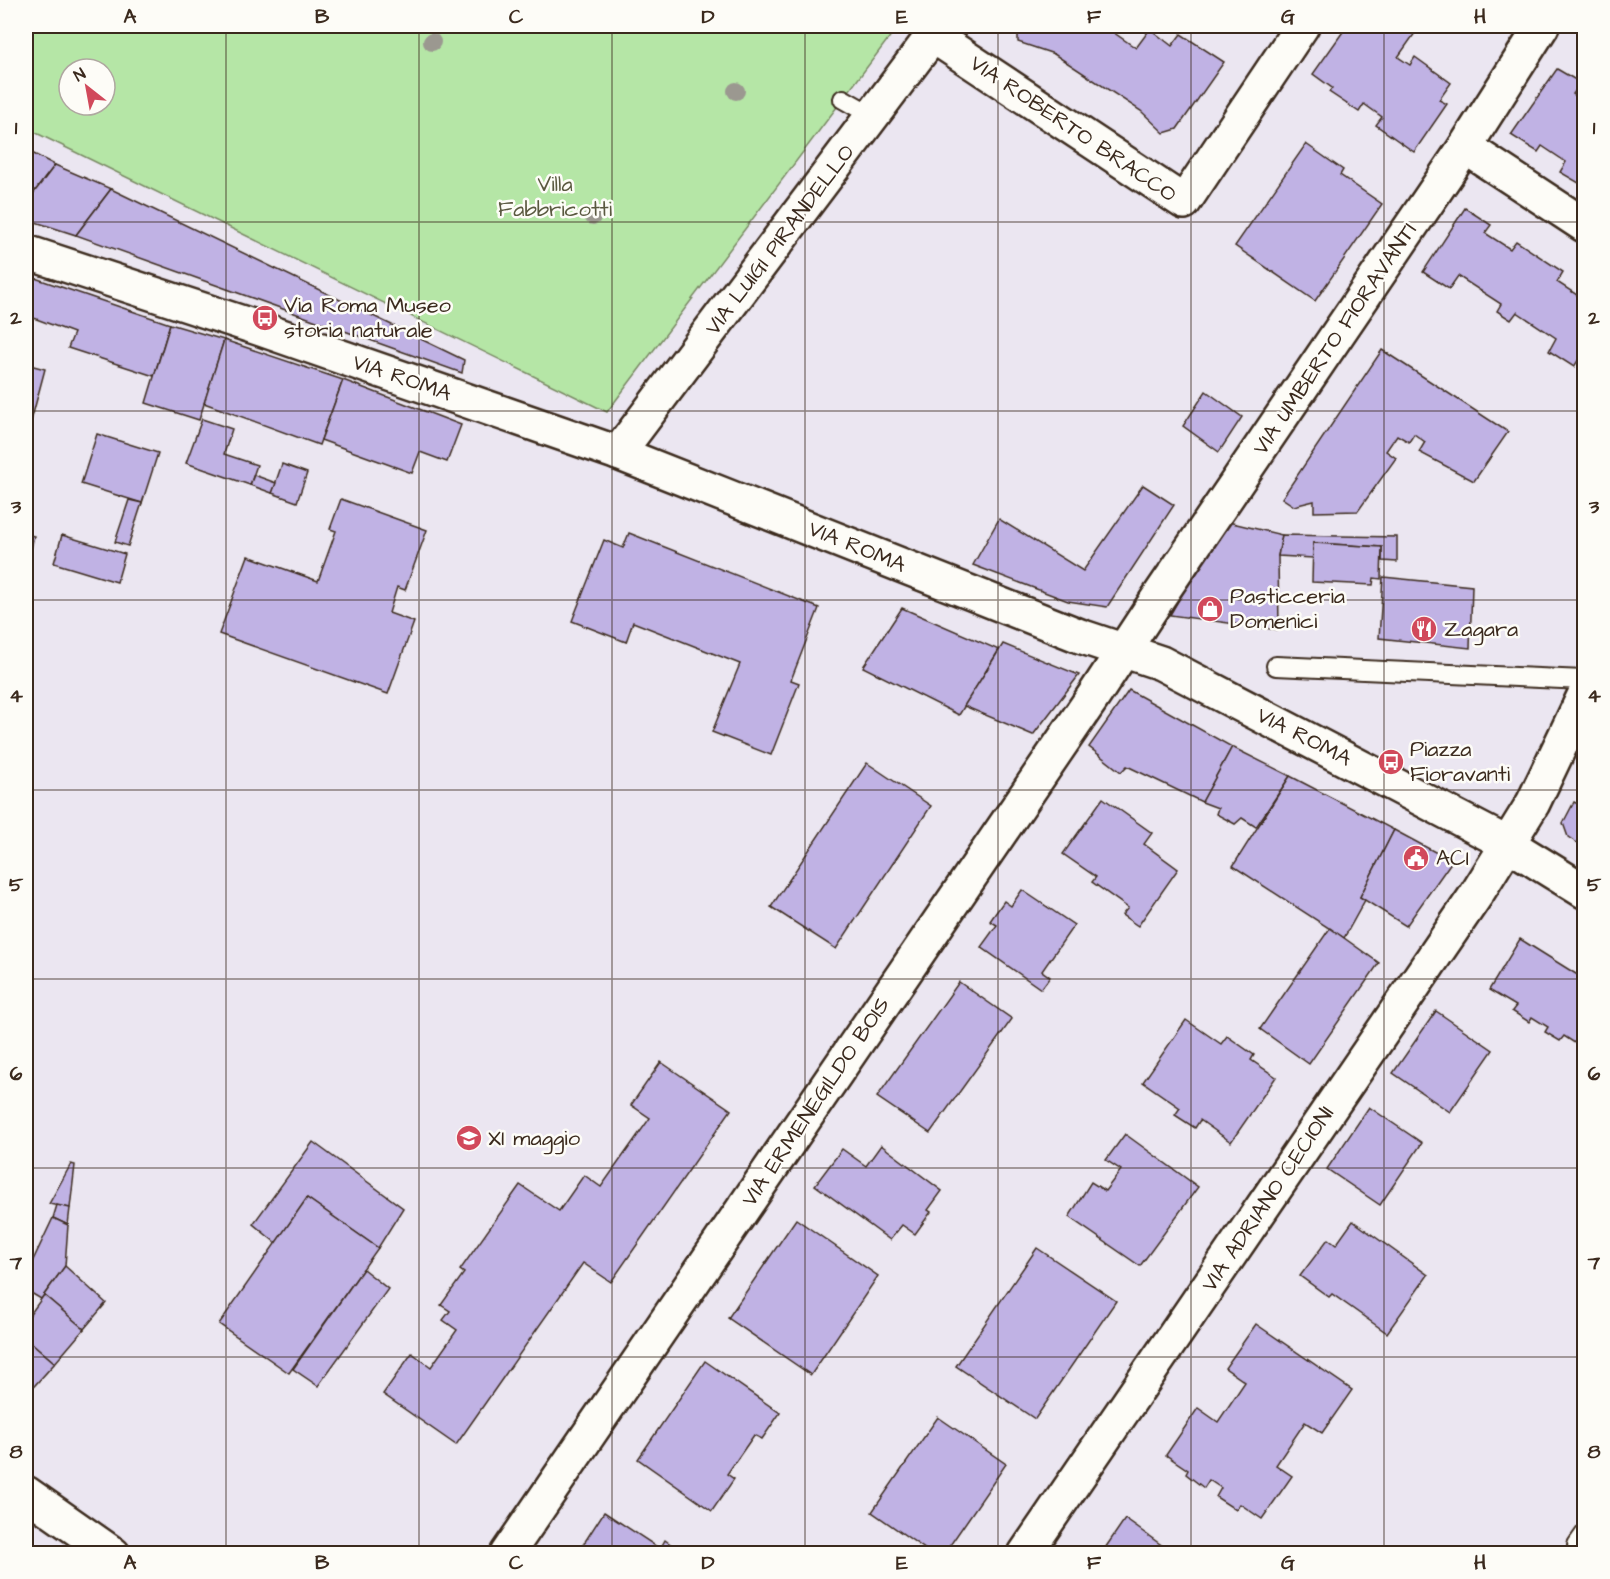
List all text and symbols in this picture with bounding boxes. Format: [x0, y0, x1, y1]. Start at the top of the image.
text: A [124, 3, 137, 31]
text: B [315, 3, 330, 31]
text: C [509, 3, 524, 31]
text: D [702, 3, 715, 31]
text: E [896, 3, 908, 31]
text: F [1087, 3, 1102, 31]
text: G [1281, 3, 1295, 31]
text: H [1474, 3, 1486, 31]
street label: VIA ROBERTO BRACCO [963, 48, 1183, 210]
north arrow [57, 57, 117, 117]
text: N [70, 63, 90, 87]
text: 1 [15, 114, 18, 142]
text: 1 [1593, 114, 1596, 142]
street label: VIA LUIGI PIRANDELLO [698, 138, 862, 342]
park label: Villa Fabbricotti [498, 169, 612, 225]
street label: VIA UMBERTO FIORAVANTI [1246, 217, 1424, 461]
place label: Via Roma Museo storia naturale [284, 290, 452, 346]
bus stop icon: Via Roma Museo storia naturale [250, 303, 280, 333]
text: 2 [9, 304, 22, 332]
text: 2 [1587, 304, 1600, 332]
street label: VIA ROMA [348, 347, 456, 409]
text: 3 [10, 493, 22, 521]
text: 3 [1588, 493, 1600, 521]
street label: VIA ROMA [804, 513, 910, 581]
place label: Pasticceria Domenici [1230, 581, 1345, 637]
shop icon: Pasticceria Domenici [1195, 594, 1225, 624]
restaurant icon: Zagara [1409, 614, 1439, 644]
place label: Zagara [1444, 614, 1518, 646]
text: 4 [9, 682, 23, 710]
text: 4 [1587, 682, 1601, 710]
street label: VIA ROMA [1251, 700, 1357, 774]
place label: Piazza Fioravanti [1410, 734, 1510, 790]
bus stop icon: Piazza Fioravanti [1376, 747, 1406, 777]
public building icon: ACI [1401, 843, 1431, 873]
place label: ACI [1436, 843, 1469, 874]
text: 5 [9, 871, 24, 899]
text: 5 [1587, 871, 1602, 899]
street label: VIA ERMENEGILDO BOIS [734, 991, 898, 1213]
text: 6 [10, 1060, 23, 1088]
text: 6 [1588, 1060, 1601, 1088]
street label: VIA ADRIANO CECIONI [1194, 1100, 1342, 1298]
school or university icon: XI maggio [454, 1123, 484, 1153]
place label: XI maggio [488, 1123, 581, 1155]
text: 7 [9, 1249, 23, 1277]
text: 7 [1587, 1249, 1601, 1277]
text: 8 [10, 1438, 23, 1466]
text: 8 [1588, 1438, 1601, 1466]
text: A [124, 1549, 137, 1577]
text: B [315, 1549, 330, 1577]
text: C [509, 1549, 524, 1577]
text: D [702, 1549, 715, 1577]
text: E [896, 1549, 908, 1577]
text: F [1087, 1549, 1102, 1577]
text: G [1281, 1549, 1295, 1577]
text: H [1474, 1549, 1486, 1577]

